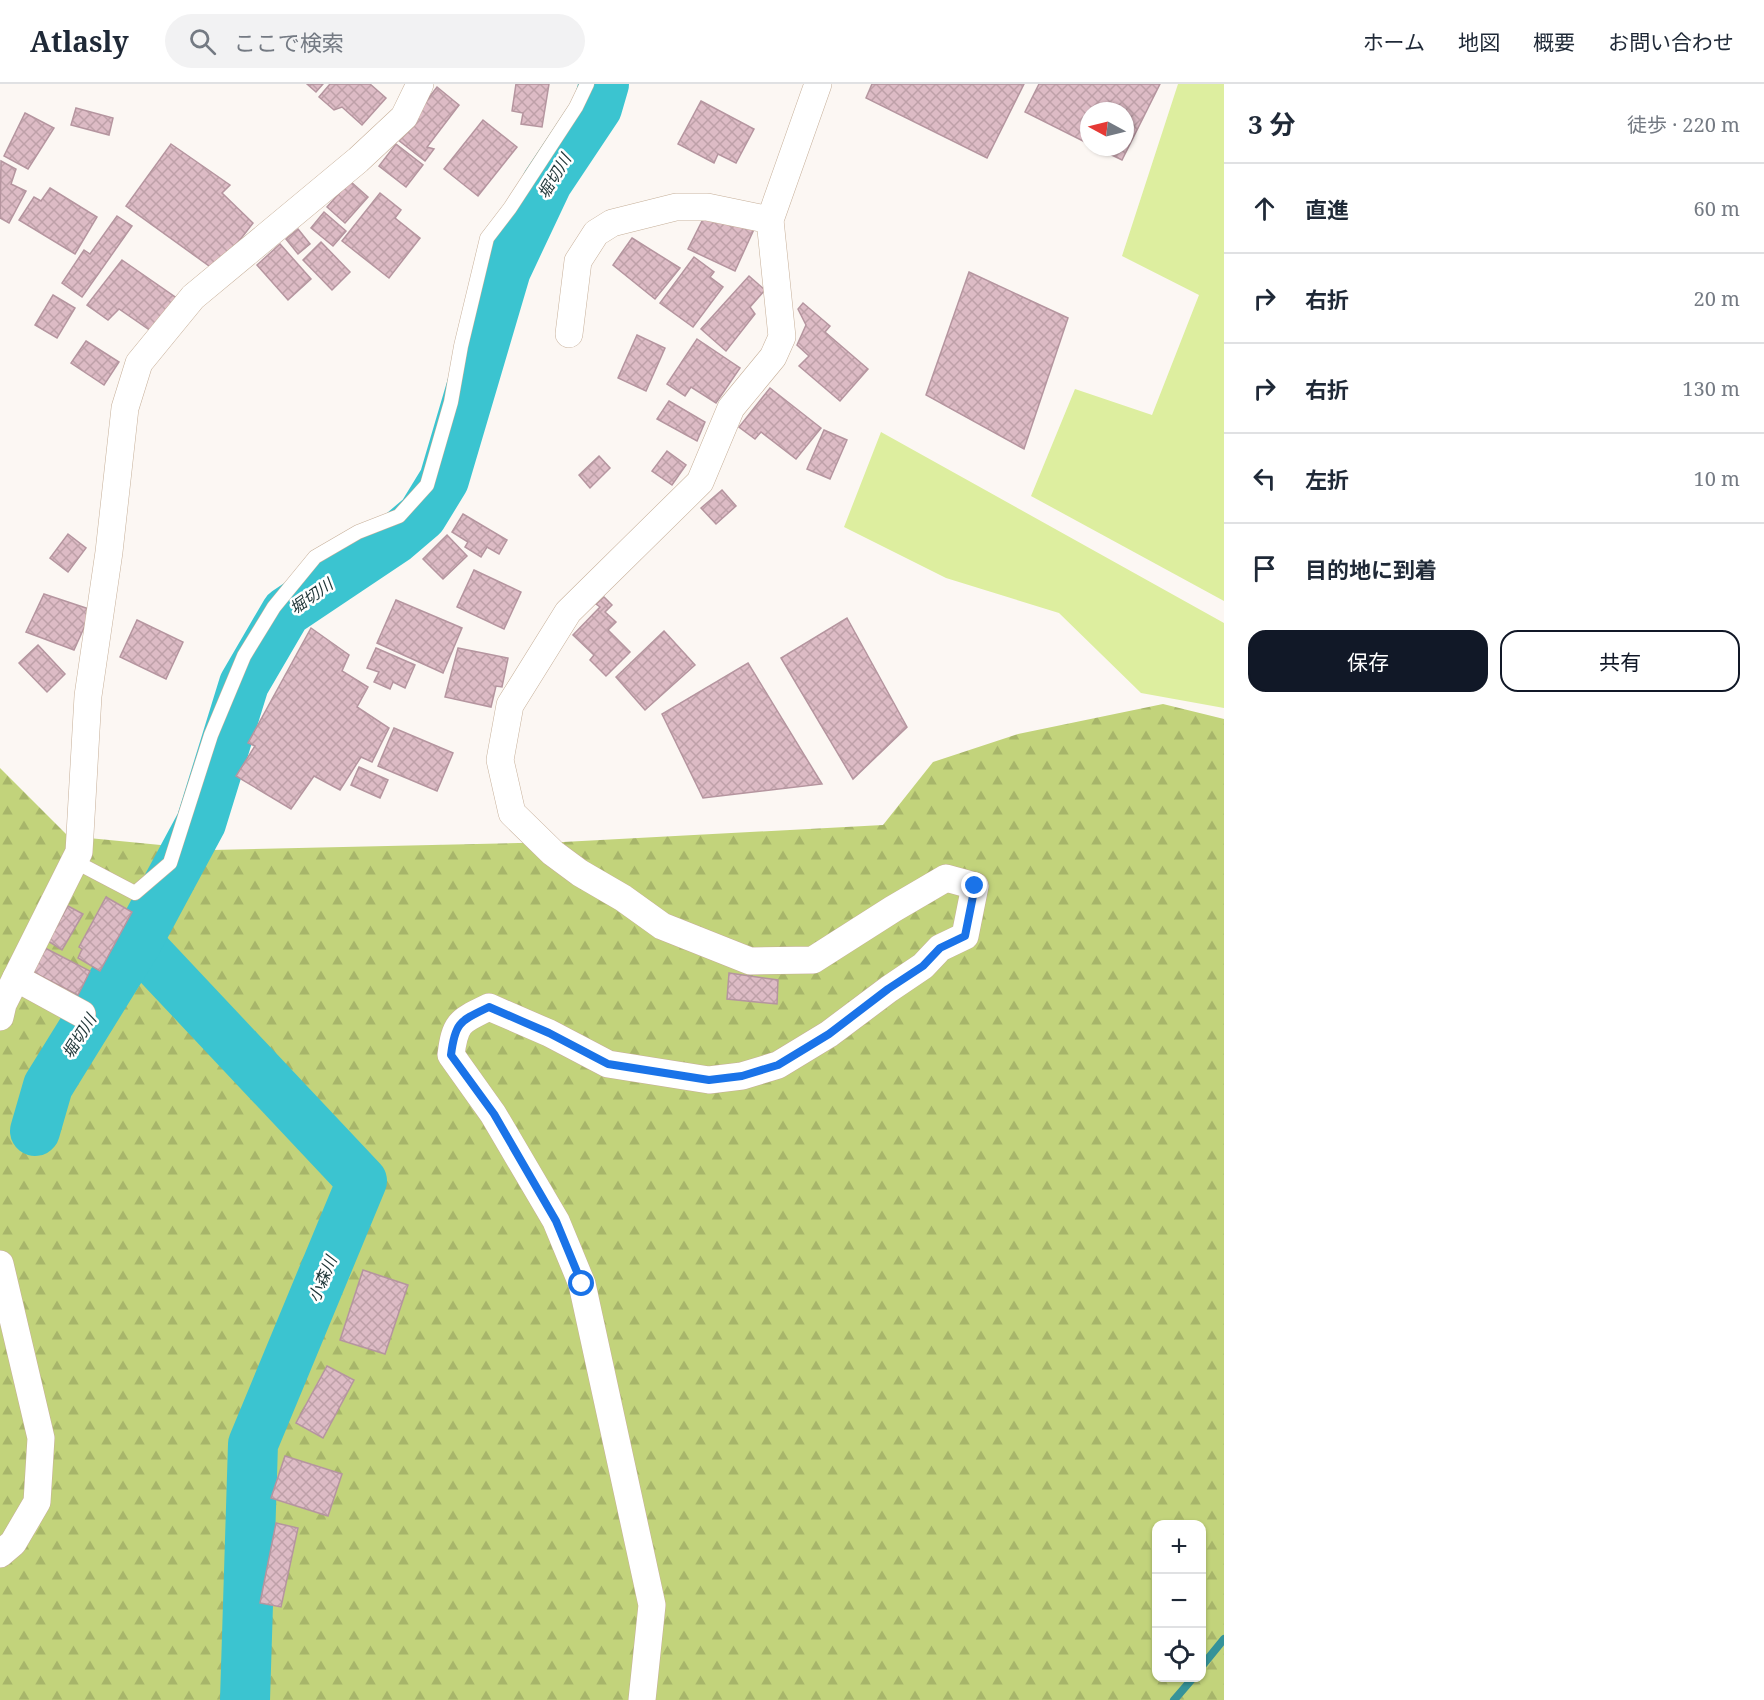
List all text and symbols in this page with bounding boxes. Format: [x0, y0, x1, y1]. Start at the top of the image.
search box [165, 14, 585, 68]
text: Atlasly [30, 22, 129, 60]
icon: search [186, 25, 219, 58]
text: ここで検索 [234, 27, 344, 57]
text: ホーム [1363, 28, 1425, 56]
text: 地図 [1458, 28, 1500, 56]
text: 概要 [1533, 28, 1575, 56]
text: お問い合わせ [1608, 28, 1734, 56]
north arrow [1080, 102, 1134, 156]
text: 3 分 [1248, 106, 1295, 142]
text: 徒歩 · 220 m [1627, 111, 1740, 138]
water label: 堀切川 [532, 148, 577, 202]
icon: ahead [1248, 192, 1281, 225]
text: 直進 [1305, 194, 1349, 224]
text: 60 m [1694, 195, 1740, 222]
icon: right [1248, 282, 1281, 315]
text: 右折 [1305, 284, 1349, 314]
text: 20 m [1694, 285, 1740, 312]
icon: right [1248, 372, 1281, 405]
text: 右折 [1305, 374, 1349, 404]
text: 130 m [1682, 375, 1740, 402]
icon: left [1248, 462, 1281, 495]
text: 左折 [1305, 464, 1349, 494]
text: 10 m [1694, 465, 1740, 492]
icon: arrive [1248, 552, 1281, 585]
text: 目的地に到着 [1305, 554, 1437, 584]
water label: 堀切川 [285, 572, 339, 619]
button: 保存 [1248, 630, 1488, 692]
button: 共有 [1500, 630, 1740, 692]
route end [961, 872, 987, 898]
water label: 堀切川 [57, 1008, 102, 1062]
water label: 小森川 [302, 1251, 342, 1305]
route start [568, 1270, 594, 1296]
map controls [1152, 1520, 1206, 1682]
button: + [1152, 1520, 1206, 1574]
button: − [1152, 1574, 1206, 1628]
button: locate [1152, 1628, 1206, 1682]

